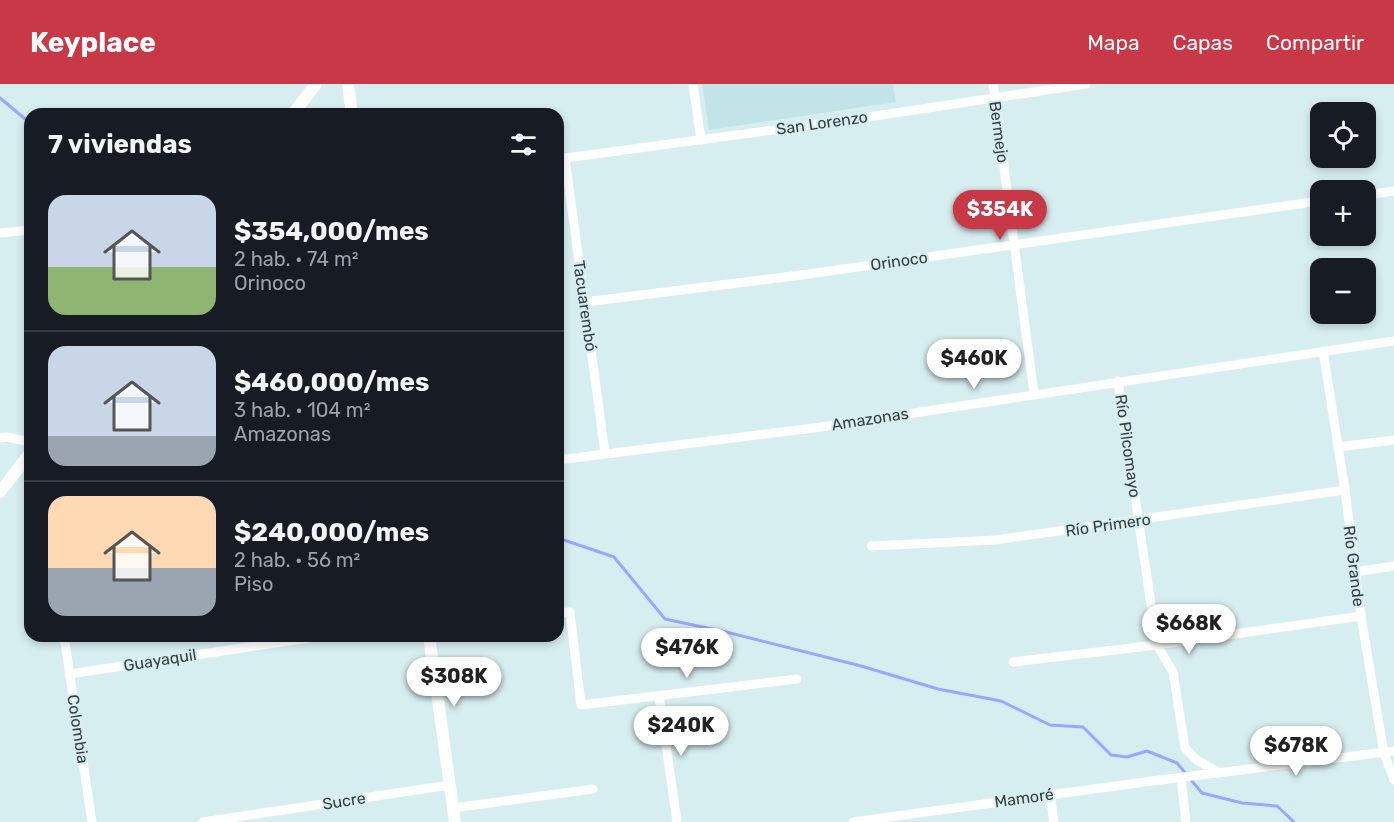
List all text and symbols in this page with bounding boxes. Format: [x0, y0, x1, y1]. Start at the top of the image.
text: Keyplace [30, 26, 156, 59]
text: Mapa [1087, 30, 1140, 55]
text: Capas [1173, 30, 1233, 55]
text: Compartir [1266, 30, 1364, 55]
street label: Bermejo [985, 100, 1013, 164]
map controls [1310, 102, 1376, 324]
button: locate [1310, 102, 1376, 168]
street label: San Lorenzo [775, 107, 869, 139]
icon: filters [507, 128, 540, 161]
text: 7 viviendas [48, 129, 192, 160]
button: + [1310, 180, 1376, 246]
pin: $354K [958, 190, 1042, 241]
text: $354K [967, 197, 1033, 221]
text: $354,000/mes [234, 216, 429, 247]
icon: home [96, 219, 168, 291]
text: 2 hab. · 74 m² [234, 247, 359, 271]
street label: Orinoco [869, 248, 929, 274]
button: − [1310, 258, 1376, 324]
street label: Tacuarembó [569, 259, 601, 353]
text: Orinoco [234, 271, 306, 295]
pin: $460K [932, 339, 1016, 390]
text: $460K [941, 346, 1007, 370]
text: $460,000/mes [234, 367, 429, 398]
icon: home [96, 370, 168, 442]
street label: Río Pilcomayo [1111, 393, 1145, 499]
text: 3 hab. · 104 m² [234, 398, 370, 422]
street label: Amazonas [830, 404, 910, 434]
text: Amazonas [234, 422, 331, 446]
street label: Río Primero [1064, 510, 1152, 540]
text: $240,000/mes [234, 517, 429, 548]
icon: home [96, 520, 168, 592]
street label: Río Grande [1340, 524, 1368, 608]
text: 2 hab. · 56 m² [234, 548, 360, 572]
text: Piso [234, 572, 273, 596]
pin: $668K [1147, 604, 1231, 655]
text: $668K [1156, 611, 1222, 635]
pin: $476K [645, 628, 729, 679]
text: $476K [655, 635, 719, 659]
street label: Guayaquil [122, 645, 198, 675]
pin: $308K [412, 657, 496, 708]
text: $308K [421, 664, 487, 688]
street label: Colombia [63, 693, 93, 765]
pin: $240K [639, 706, 723, 757]
text: $240K [648, 713, 714, 737]
pin: $678K [1254, 726, 1338, 777]
text: $678K [1264, 733, 1328, 757]
street label: Mamoré [993, 784, 1055, 812]
street label: Sucre [321, 788, 367, 814]

